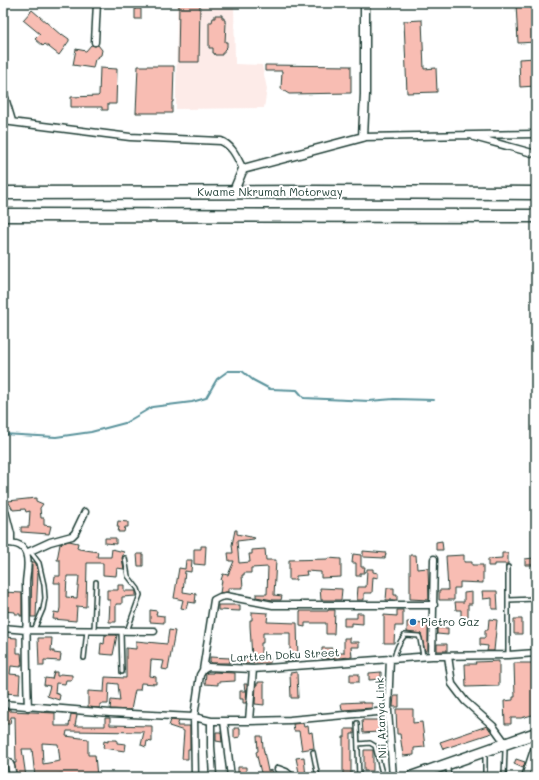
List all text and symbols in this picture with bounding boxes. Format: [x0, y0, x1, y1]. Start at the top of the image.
street label: Kwame Nkrumah Motorway [197, 184, 343, 199]
place label: Pietro Gaz [421, 614, 479, 629]
marker: Pietro Gaz [408, 617, 418, 627]
street label: Lartteh Doku Street [230, 644, 340, 665]
street label: Nii Atanya Link [372, 677, 389, 759]

